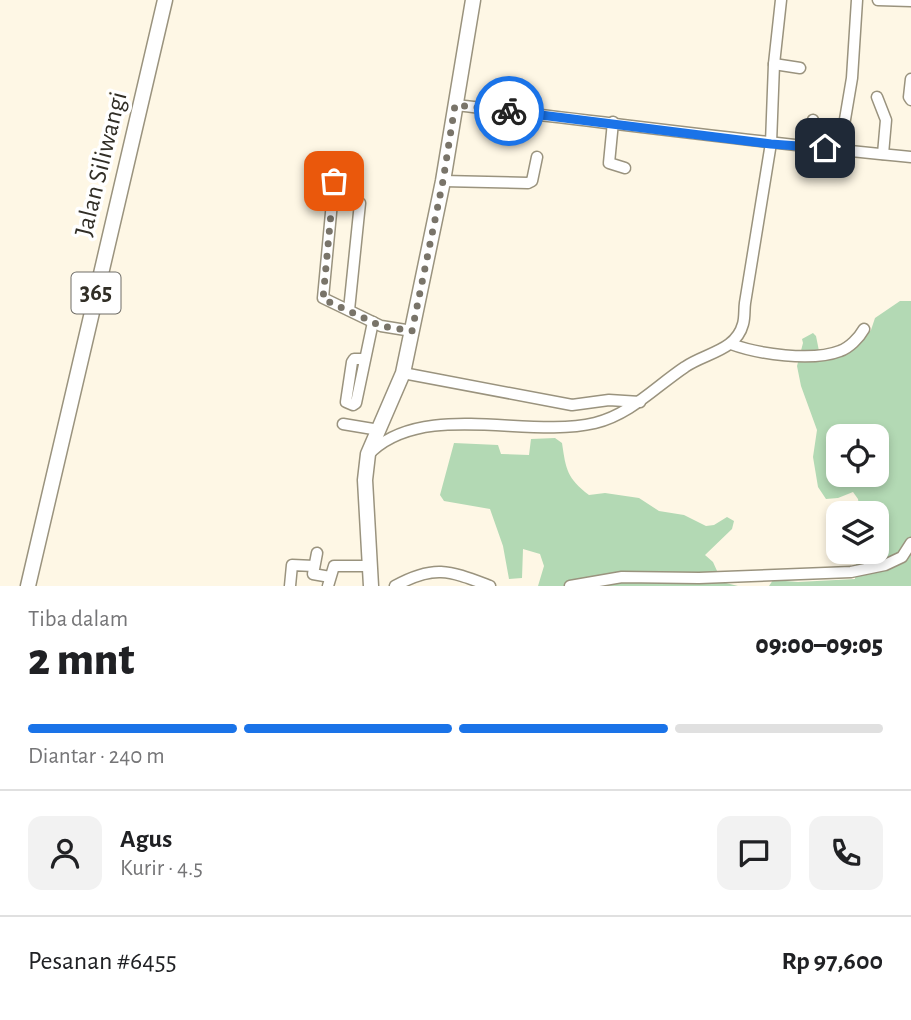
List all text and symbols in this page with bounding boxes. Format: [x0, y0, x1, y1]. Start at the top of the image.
courier [474, 76, 544, 146]
street label: Jalan Siliwangi [70, 89, 132, 239]
icon: bike [490, 92, 528, 130]
pin [795, 118, 855, 178]
icon: home [806, 129, 844, 167]
pin [304, 151, 364, 211]
icon: bag [315, 162, 353, 200]
road number: 365 [72, 272, 120, 314]
map controls [826, 424, 889, 564]
button: locate [826, 424, 889, 487]
button: layers [826, 501, 889, 564]
text: Tiba dalam [28, 608, 128, 631]
text: 09:00–09:05 [755, 632, 883, 658]
text: 2 mnt [28, 637, 134, 683]
text: Diantar · 240 m [28, 745, 165, 768]
button: person [28, 816, 102, 890]
button: chat [717, 816, 791, 890]
button: phone [809, 816, 883, 890]
text: Agus [120, 826, 172, 852]
text: Kurir · 4.5 [120, 857, 203, 880]
text: Pesanan #6455 [28, 948, 177, 974]
text: Rp 97,600 [781, 948, 883, 974]

